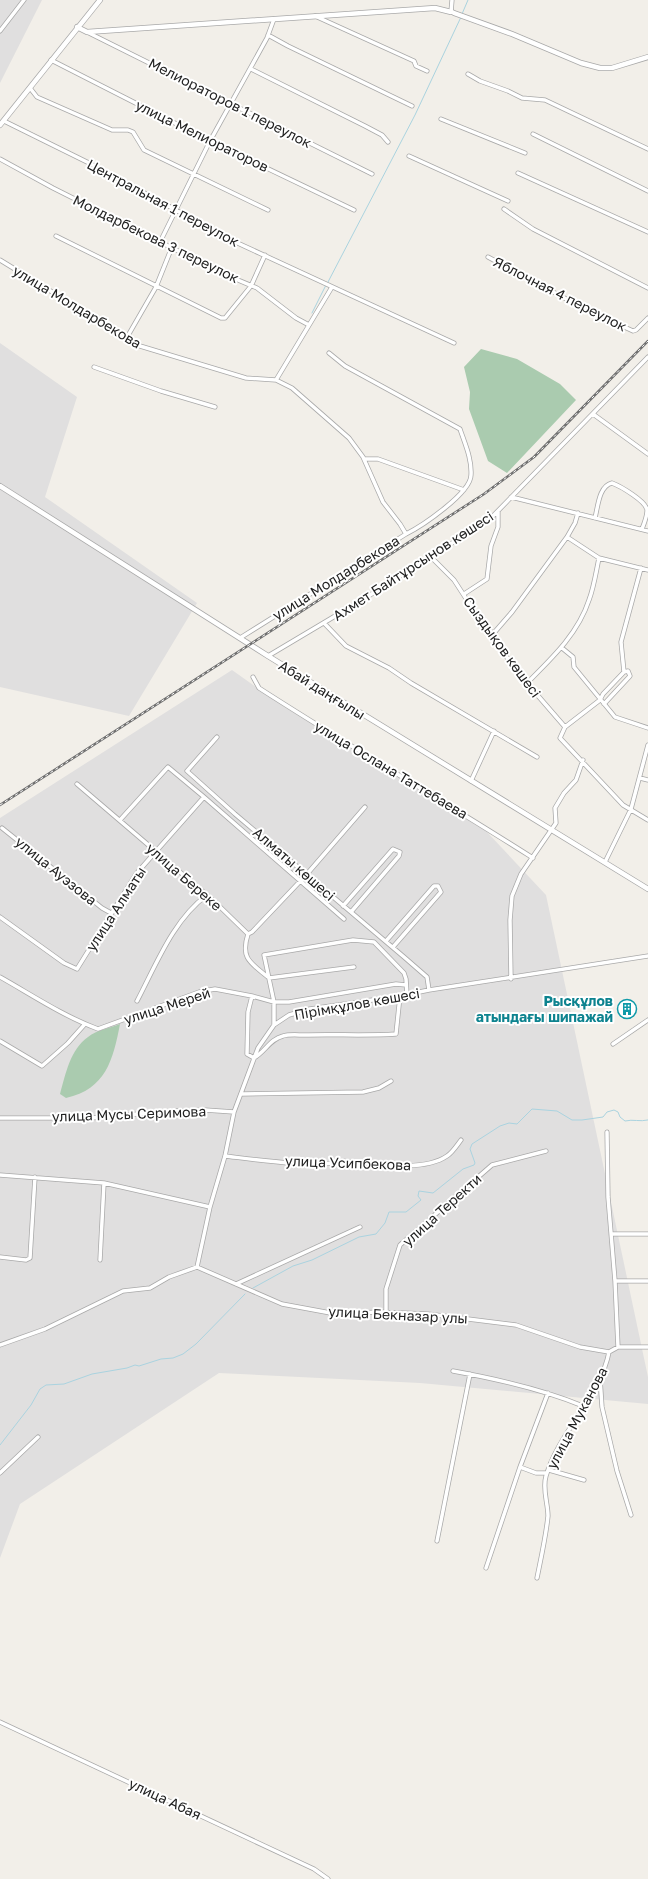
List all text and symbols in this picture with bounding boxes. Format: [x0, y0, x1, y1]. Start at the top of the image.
street label: Мелиораторов 1 переулок [146, 54, 315, 151]
street label: улица Мелиораторов [133, 96, 272, 175]
street label: Центральная 1 переулок [84, 155, 242, 250]
street label: Молдарбекова 3 переулок [71, 191, 242, 286]
street label: Яблочная 4 переулок [491, 253, 630, 335]
street label: улица Молдарбекова [10, 262, 144, 352]
street label: Ахмет Байтұрсынов көшесі [329, 507, 497, 625]
street label: улица Молдарбекова [269, 532, 402, 624]
street label: Сыздықов көшесі [460, 593, 545, 700]
street label: Абай даңғылы [276, 656, 369, 723]
street label: улица Ослана Таттебаева [311, 717, 471, 822]
street label: Алматы көшесі [250, 823, 339, 904]
street label: улица Ауэзова [12, 833, 100, 909]
street label: улица Береке [143, 839, 226, 914]
street label: улица Алматы [82, 863, 149, 954]
street label: улица Мерей [121, 984, 212, 1028]
street label: Пірімқұлов көшесі [293, 984, 421, 1024]
place label: Рысқұлов атындағы шипажай [476, 992, 613, 1025]
building icon: Рысқұлов атындағы шипажай [616, 998, 638, 1020]
street label: улица Мусы Серимова [51, 1102, 207, 1125]
street label: улица Усипбекова [285, 1152, 411, 1173]
street label: улица Теректи [399, 1170, 485, 1249]
street label: улица Бекназар улы [328, 1302, 468, 1327]
street label: улица Муканова [543, 1364, 611, 1472]
street label: улица Абая [126, 1774, 204, 1823]

